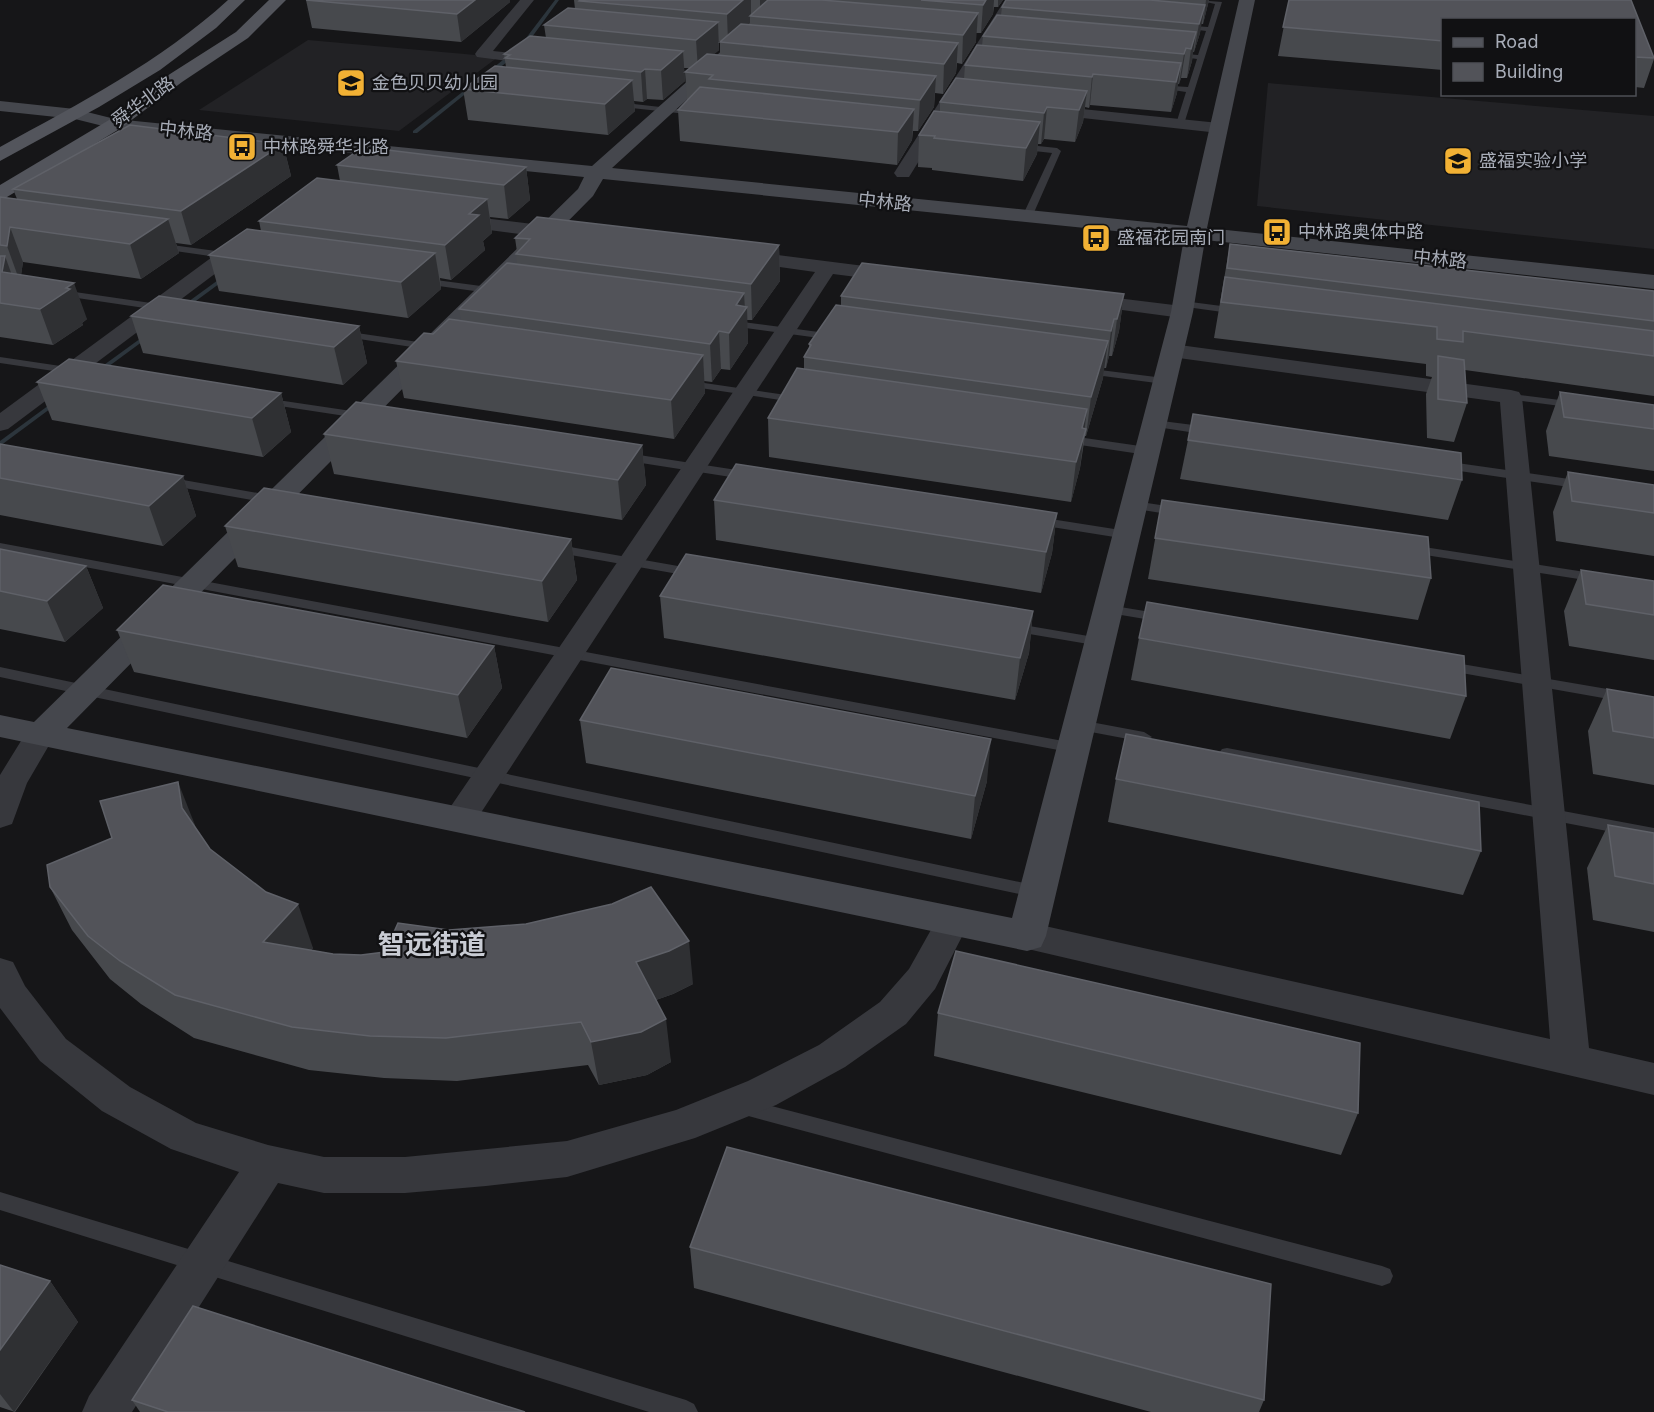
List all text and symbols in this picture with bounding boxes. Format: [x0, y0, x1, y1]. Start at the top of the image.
legend [1441, 18, 1636, 96]
text: Road [1495, 31, 1538, 52]
text: Building [1495, 61, 1563, 82]
school or university icon: 金色贝贝幼儿园 [335, 67, 367, 99]
street label: 舜华北路 [107, 72, 178, 131]
place label: 金色贝贝幼儿园 [372, 72, 498, 93]
street label: 中林路 [158, 117, 214, 144]
bus stop icon: 中林路舜华北路 [226, 131, 258, 163]
place label: 中林路舜华北路 [263, 136, 389, 157]
school or university icon: 盛福实验小学 [1442, 145, 1474, 177]
place label: 盛福实验小学 [1479, 150, 1587, 171]
street label: 中林路 [857, 188, 913, 215]
bus stop icon: 中林路奥体中路 [1261, 216, 1293, 248]
place label: 中林路奥体中路 [1298, 221, 1424, 242]
bus stop icon: 盛福花园南门 [1080, 222, 1112, 254]
place label: 盛福花园南门 [1117, 227, 1225, 248]
street label: 中林路 [1412, 245, 1468, 272]
district label: 智远街道 [378, 928, 486, 961]

